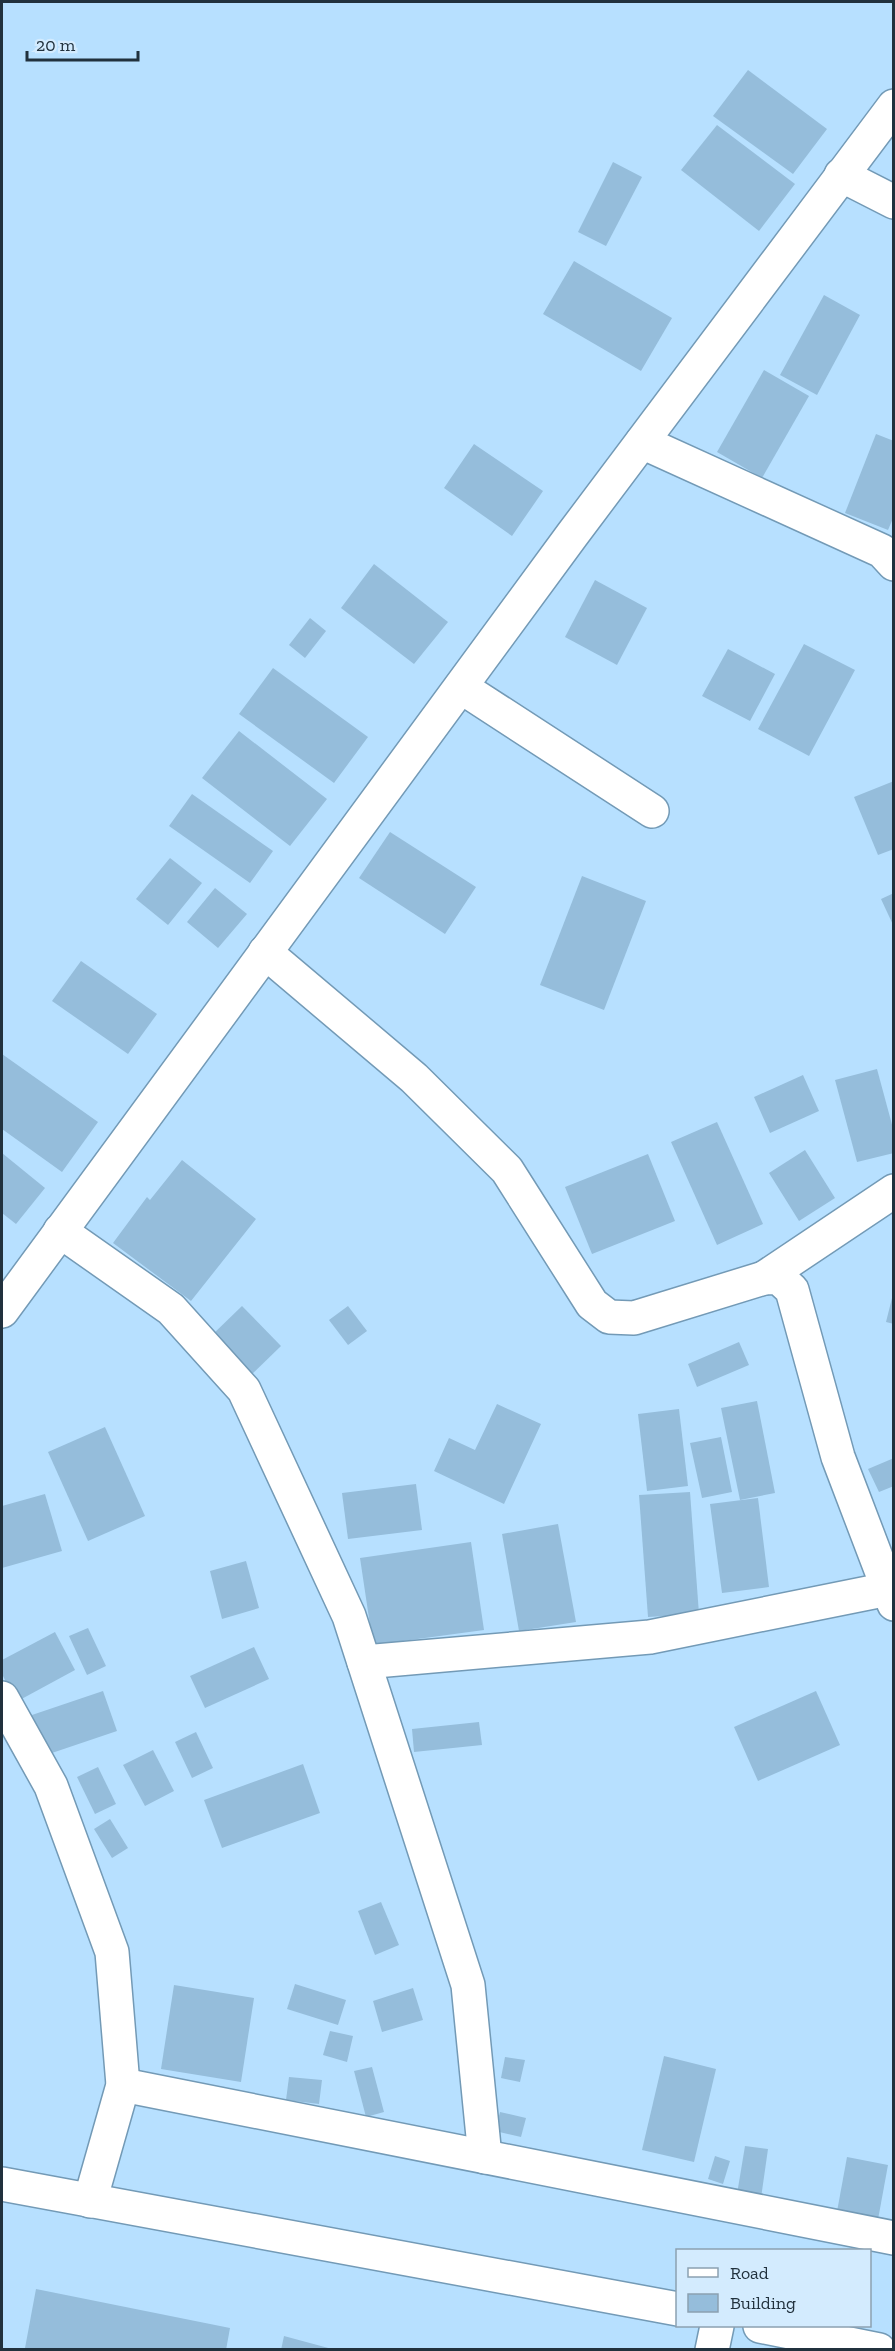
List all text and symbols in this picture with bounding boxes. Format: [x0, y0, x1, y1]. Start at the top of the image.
scale bar [27, 24, 138, 62]
text: 20 m [36, 34, 76, 56]
legend [676, 2249, 871, 2327]
text: Road [730, 2262, 769, 2284]
text: Building [730, 2292, 796, 2314]

